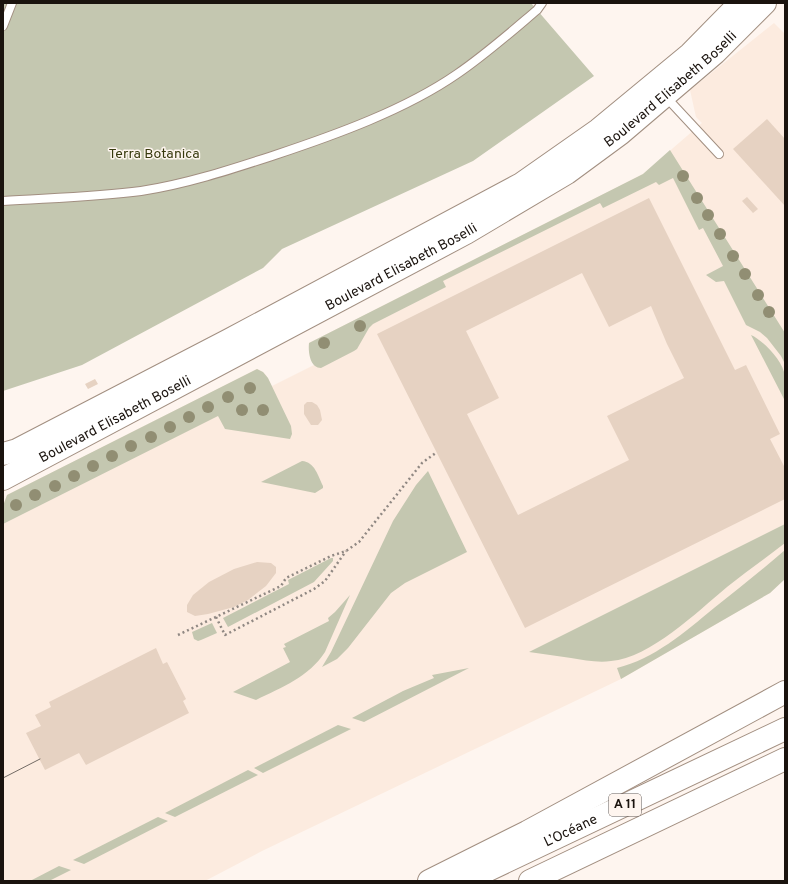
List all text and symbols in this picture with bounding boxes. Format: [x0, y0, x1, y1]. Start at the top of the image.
street label: Boulevard Elisabeth Boselli [601, 28, 740, 151]
park label: Terra Botanica [108, 146, 200, 163]
street label: Boulevard Elisabeth Boselli [322, 220, 480, 315]
street label: Boulevard Elisabeth Boselli [36, 372, 194, 467]
road number: A 11 [609, 794, 641, 816]
street label: L’Océane [541, 811, 600, 851]

